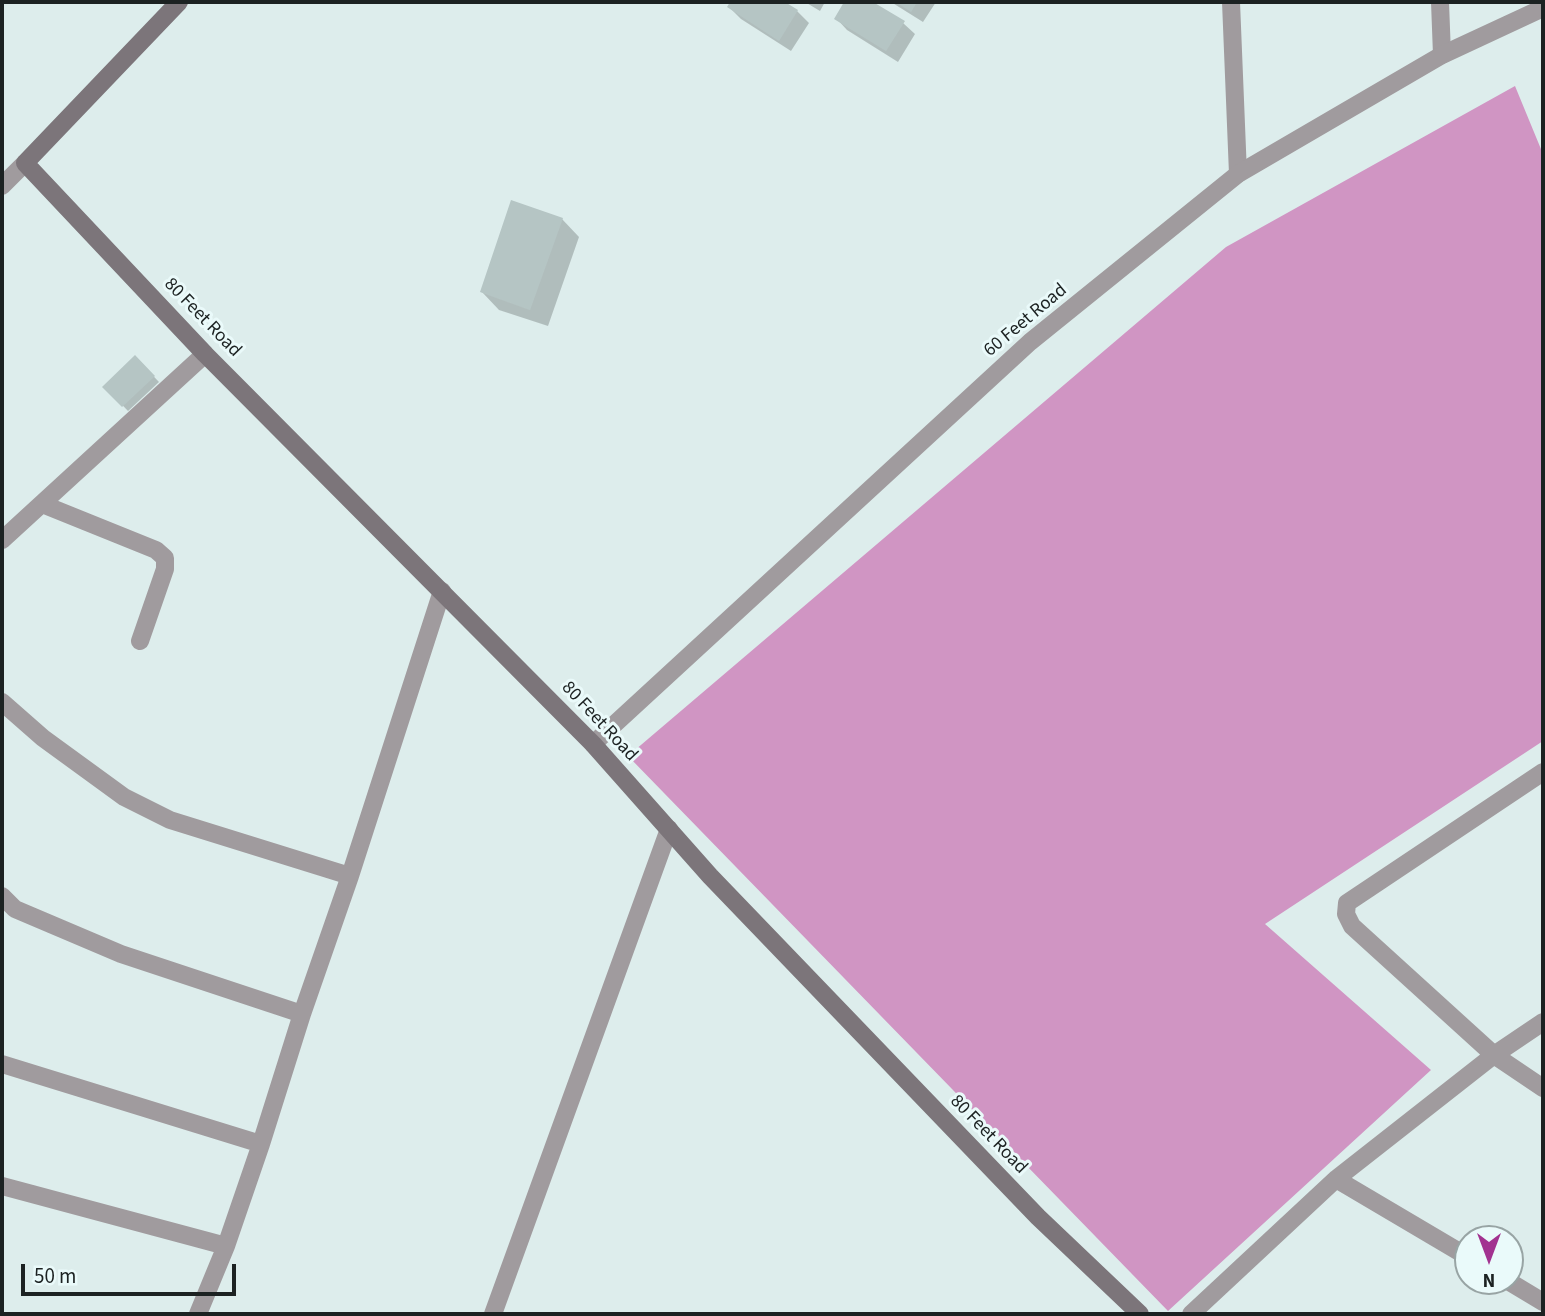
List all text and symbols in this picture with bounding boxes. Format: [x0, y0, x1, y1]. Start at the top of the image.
street label: 80 Feet Road [159, 274, 245, 362]
street label: 60 Feet Road [980, 280, 1072, 362]
street label: 80 Feet Road [556, 677, 642, 767]
street label: 80 Feet Road [945, 1091, 1031, 1179]
north arrow [1454, 1225, 1524, 1295]
scale bar [24, 1250, 240, 1294]
text: 50 m [34, 1261, 76, 1291]
text: N [1483, 1266, 1495, 1293]

